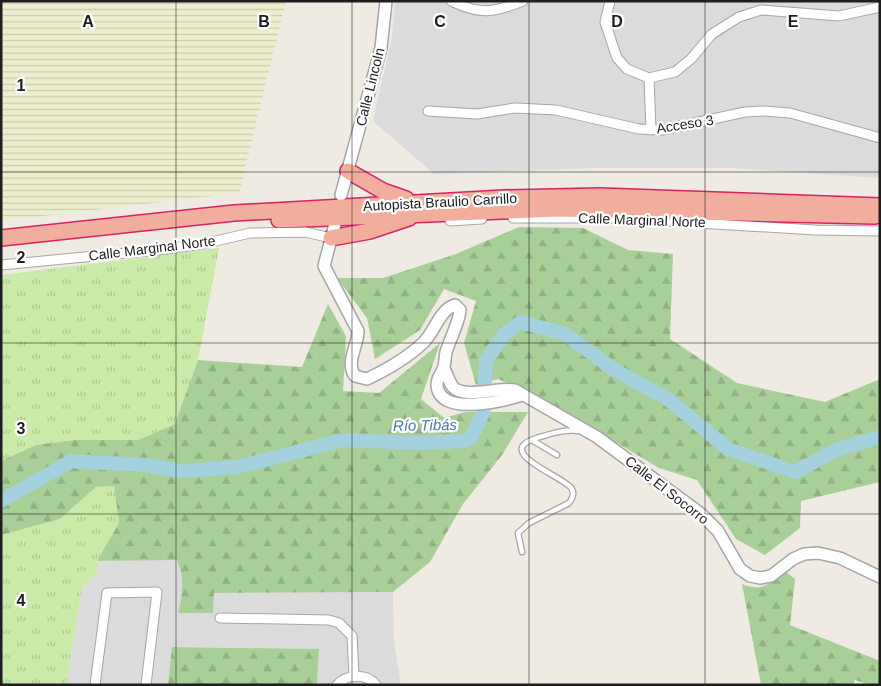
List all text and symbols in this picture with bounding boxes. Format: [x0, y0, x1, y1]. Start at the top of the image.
text: A [82, 13, 94, 30]
text: B [258, 13, 270, 30]
text: C [434, 13, 446, 30]
text: D [611, 13, 623, 30]
text: E [788, 13, 799, 30]
street label: Calle Lincoln [353, 46, 387, 128]
text: 1 [17, 77, 26, 94]
street label: Acceso 3 [655, 112, 715, 136]
street label: Autopista Braulio Carrillo [363, 190, 518, 214]
street label: Calle Marginal Norte [578, 210, 706, 230]
street label: Calle Marginal Norte [88, 232, 217, 264]
text: 2 [17, 249, 26, 266]
water label: Río Tibás [393, 416, 458, 434]
text: 3 [17, 420, 26, 437]
street label: Calle El Socorro [622, 453, 712, 528]
text: 4 [17, 592, 26, 609]

